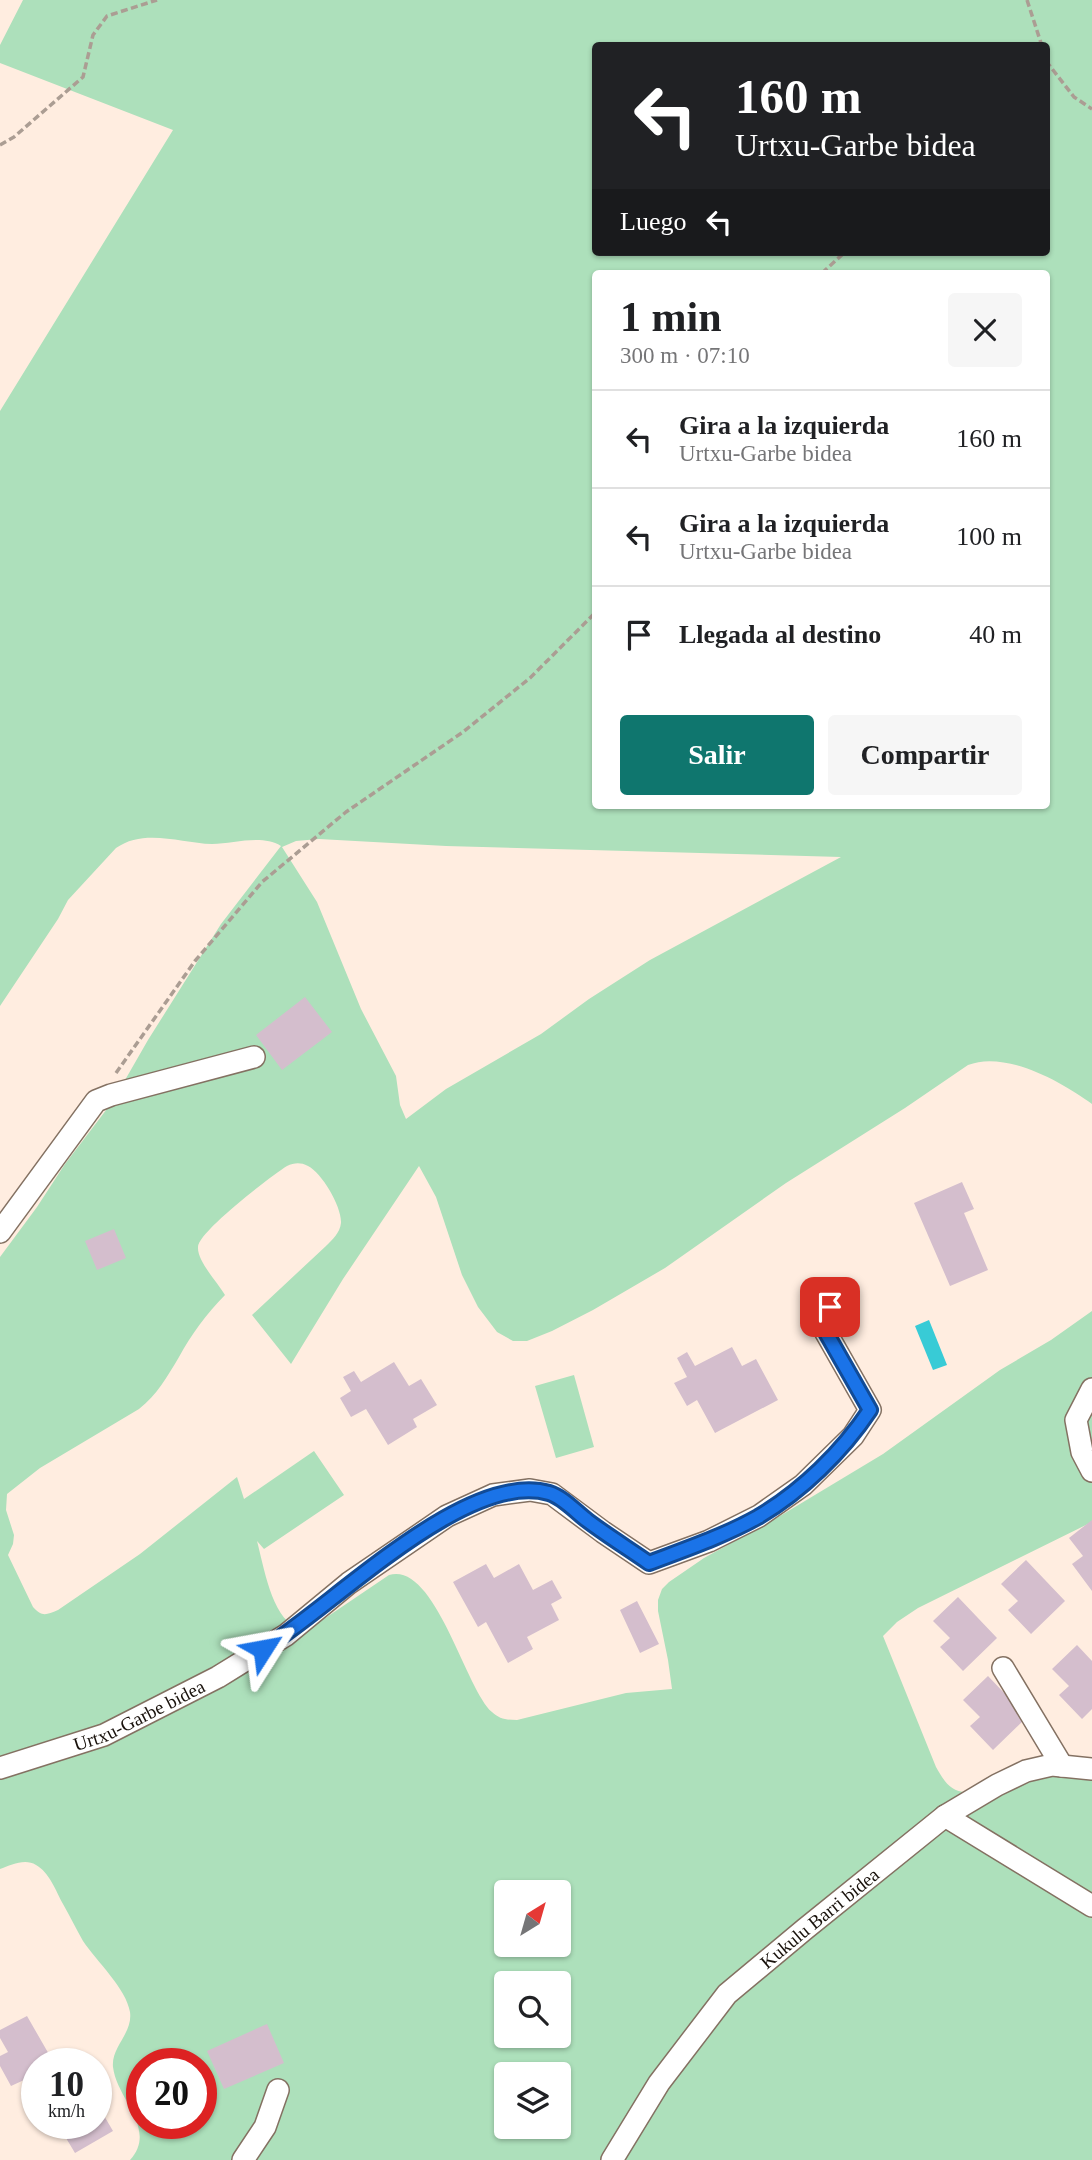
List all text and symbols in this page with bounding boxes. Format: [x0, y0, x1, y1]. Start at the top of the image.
text: 160 m [735, 69, 862, 124]
icon: left [620, 70, 711, 161]
text: Urtxu-Garbe bidea [735, 127, 976, 163]
icon: left [700, 203, 738, 241]
text: Luego [620, 207, 686, 236]
button: close [948, 293, 1022, 367]
text: 1 min [620, 294, 722, 340]
text: 300 m · 07:10 [620, 343, 750, 368]
text: Gira a la izquierda [679, 411, 889, 440]
icon: left [620, 420, 658, 458]
text: 160 m [956, 424, 1022, 453]
text: Urtxu-Garbe bidea [679, 441, 852, 466]
text: Gira a la izquierda [679, 509, 889, 538]
icon: left [620, 518, 658, 556]
text: 100 m [956, 522, 1022, 551]
text: Urtxu-Garbe bidea [679, 539, 852, 564]
icon: arrive [620, 616, 658, 654]
text: Llegada al destino [679, 620, 881, 649]
text: 40 m [969, 620, 1022, 649]
button: Salir [620, 715, 814, 795]
button: Compartir [828, 715, 1022, 795]
pin [800, 1277, 860, 1337]
icon: arrive [811, 1288, 849, 1326]
position arrow [226, 1612, 300, 1686]
street label: Urtxu-Garbe bidea [71, 1675, 209, 1755]
street label: Kukulu Barri bidea [756, 1863, 883, 1972]
north arrow [494, 1880, 570, 1956]
map controls [494, 1880, 571, 2139]
button: search [494, 1971, 571, 2048]
speed limit sign: 20 [126, 2048, 217, 2139]
button: layers [494, 2062, 571, 2139]
text: 10 [49, 2065, 84, 2104]
text: km/h [48, 2101, 85, 2121]

